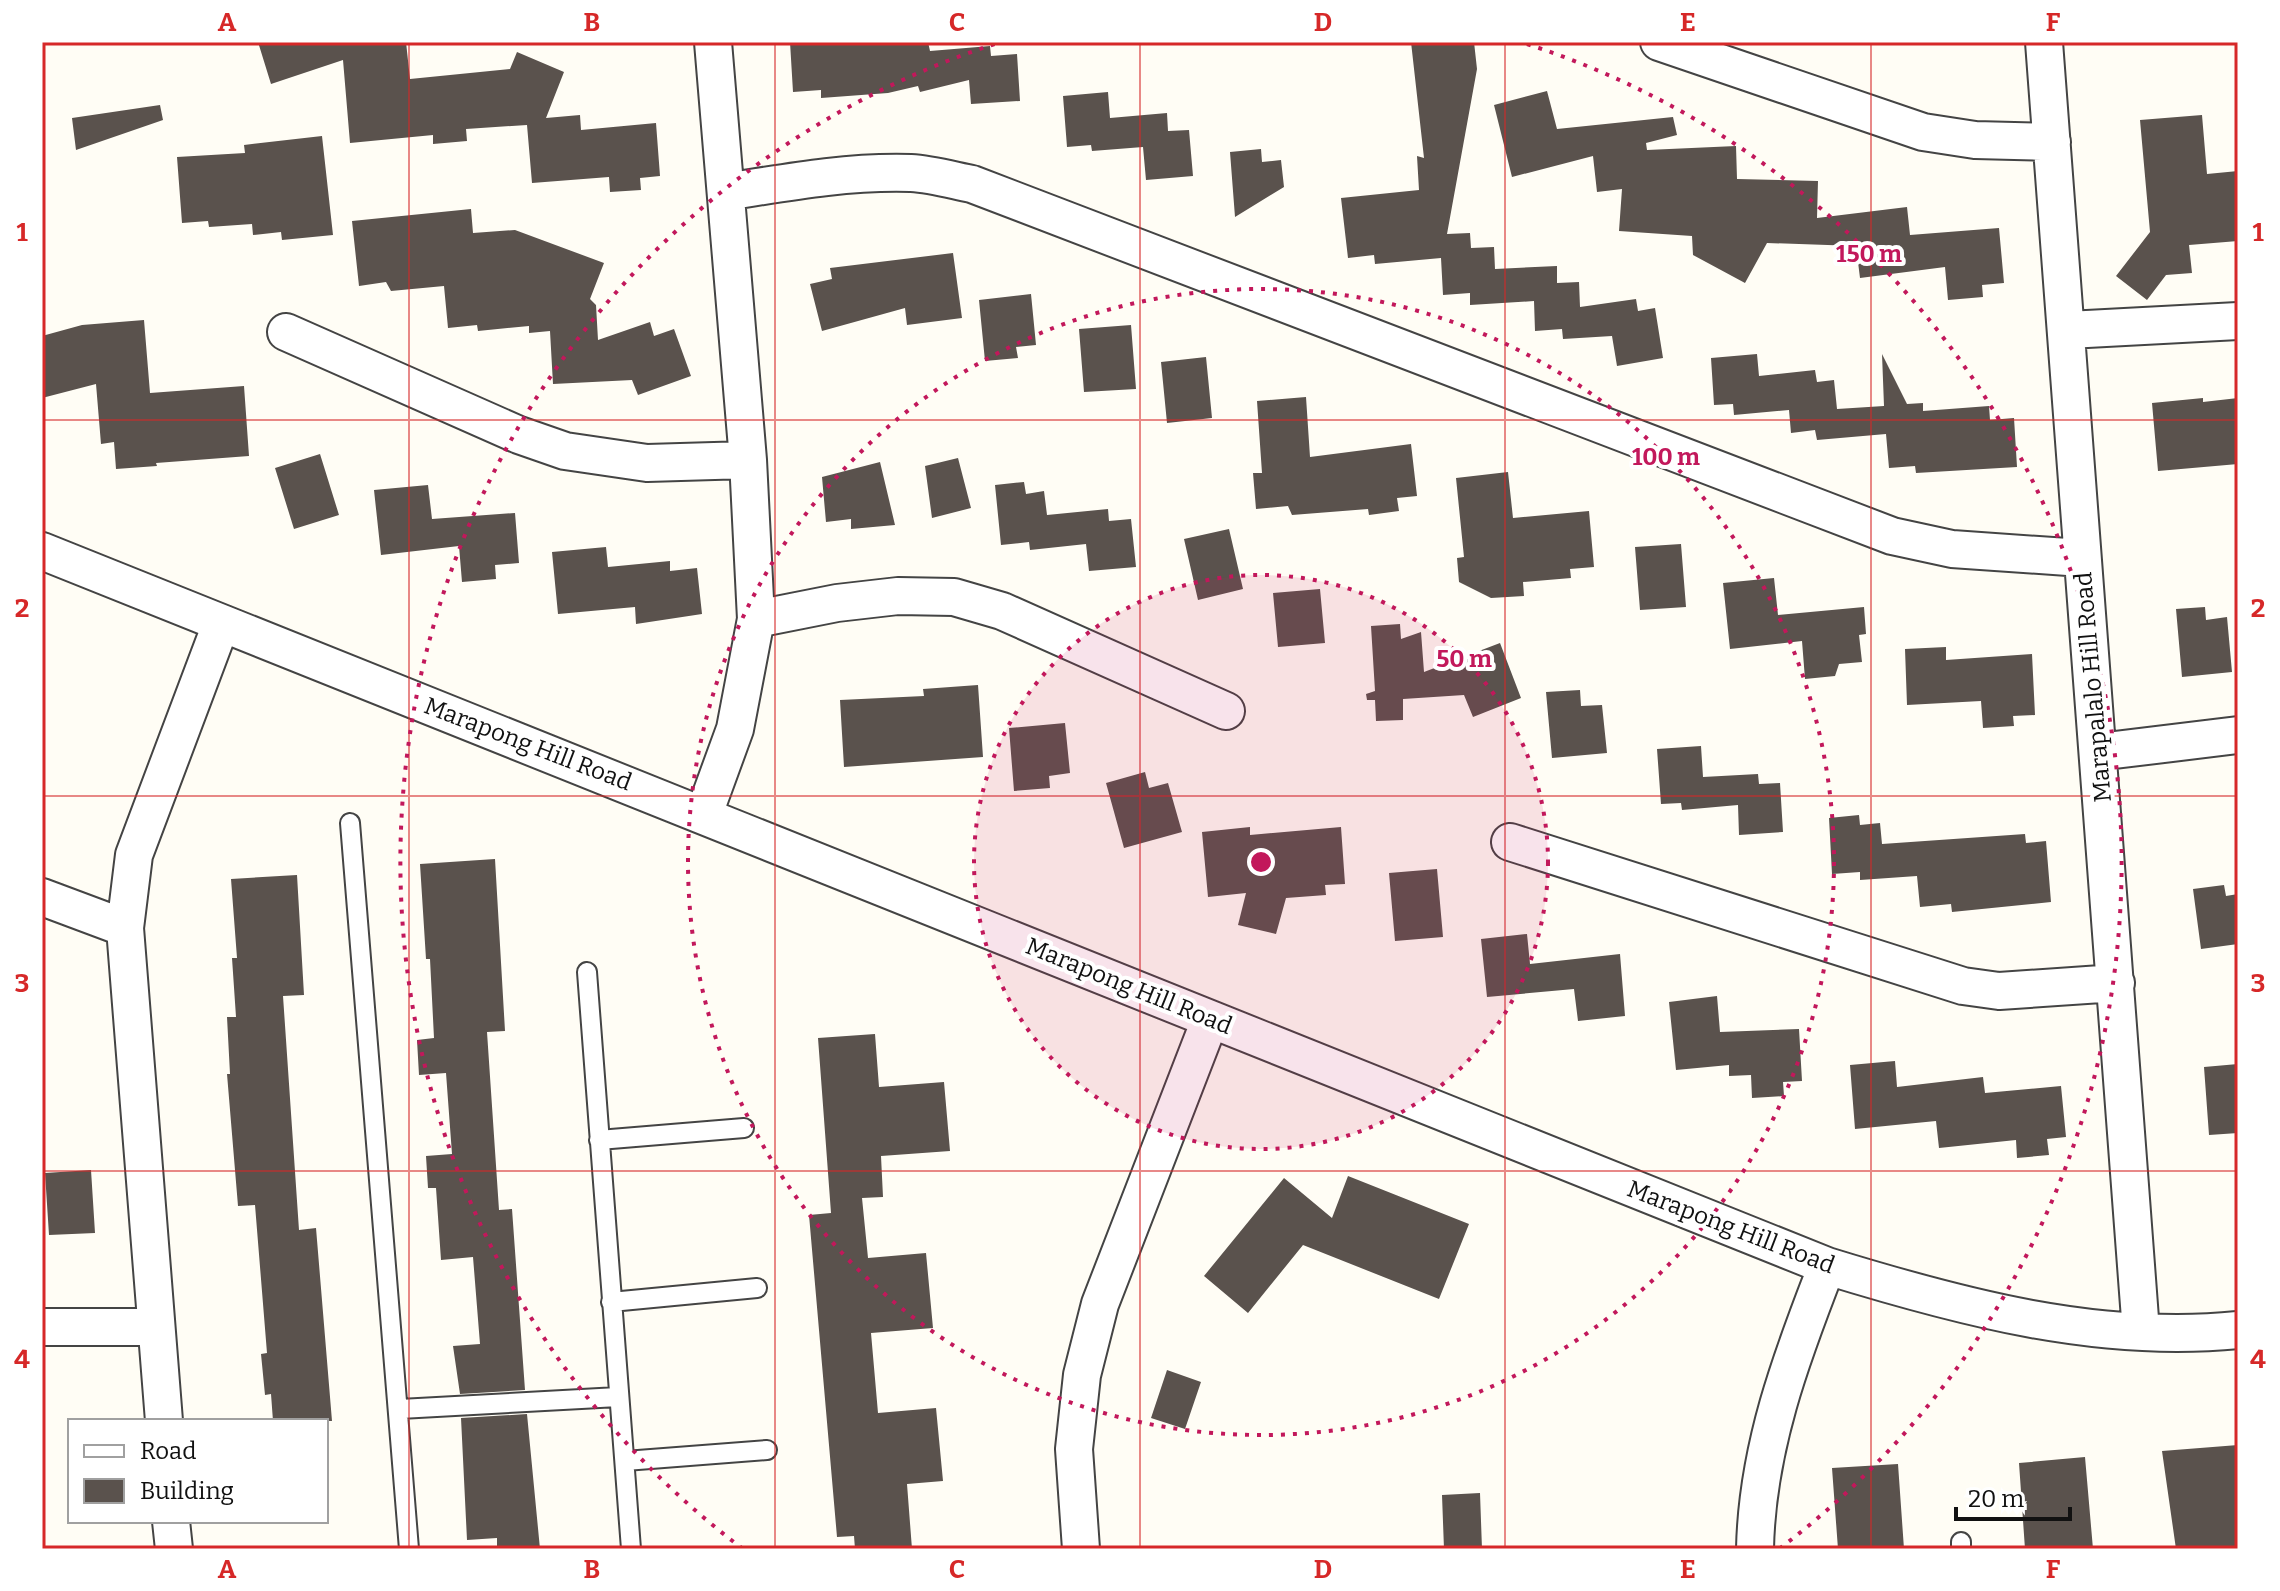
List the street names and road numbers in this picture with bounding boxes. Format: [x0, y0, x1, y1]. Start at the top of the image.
street label: Marapalalo Hill Road [2069, 571, 2117, 803]
street label: Marapong Hill Road [420, 692, 636, 796]
street label: Marapong Hill Road [1022, 932, 1236, 1040]
street label: Marapong Hill Road [1623, 1175, 1839, 1279]

